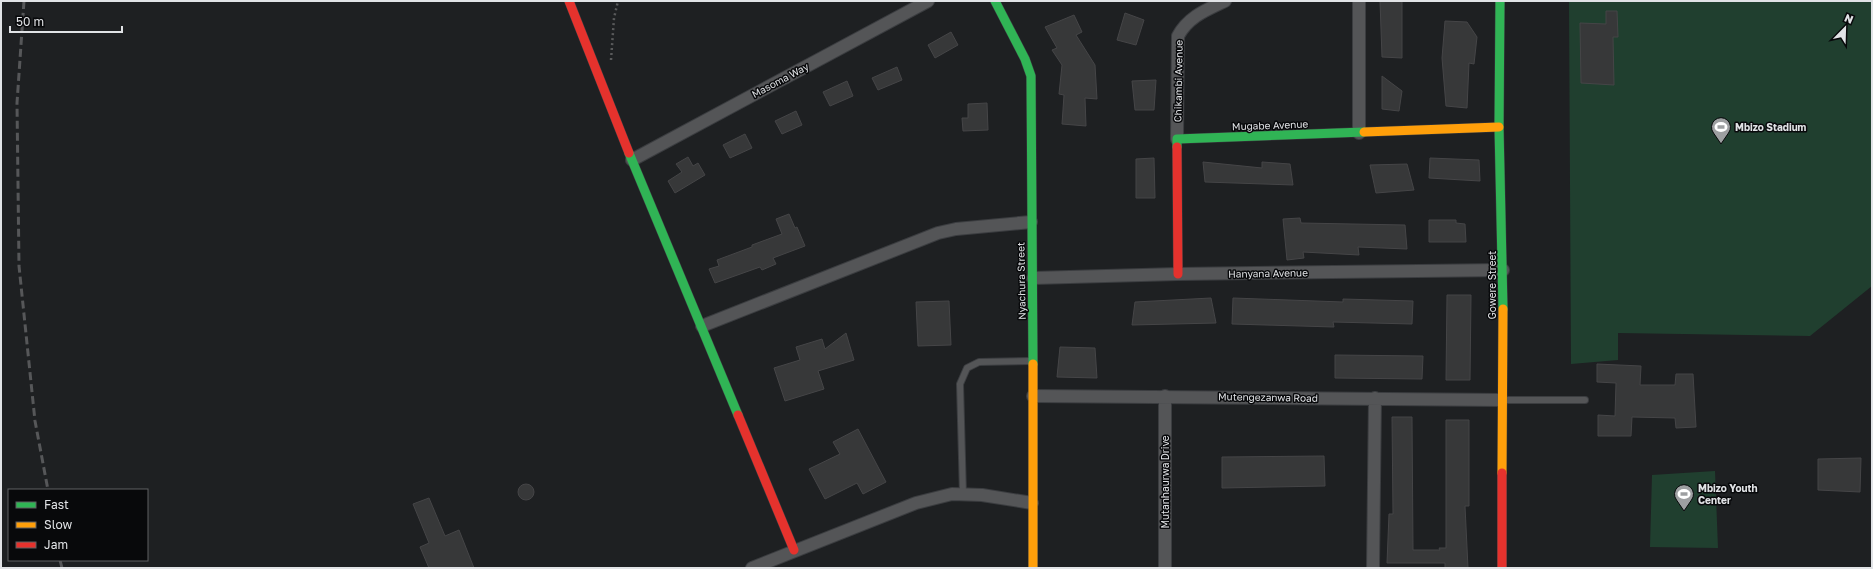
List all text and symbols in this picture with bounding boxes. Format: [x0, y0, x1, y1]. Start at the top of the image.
scale bar [10, 8, 122, 34]
north arrow [1825, 8, 1865, 48]
text: N [1843, 11, 1855, 26]
text: 50 m [16, 14, 44, 29]
street label: Chikambi Avenue [1171, 40, 1185, 122]
street label: Masoma Way [749, 60, 811, 100]
sports icon: Mbizo Stadium [1710, 116, 1732, 144]
street label: Mugabe Avenue [1232, 118, 1308, 132]
place label: Mbizo Stadium [1735, 121, 1807, 133]
street label: Nyachura Street [1014, 242, 1028, 320]
street label: Gowere Street [1486, 251, 1498, 319]
street label: Hanyana Avenue [1228, 266, 1308, 280]
street label: Mutengezanwa Road [1218, 390, 1318, 404]
street label: Mutanhaurwa Drive [1159, 435, 1171, 529]
place label: Mbizo Youth Center [1698, 482, 1757, 506]
sports icon: Mbizo Youth Center [1673, 483, 1695, 511]
legend [8, 489, 148, 561]
text: Fast [44, 497, 69, 512]
text: Slow [44, 517, 72, 532]
text: Jam [44, 537, 68, 552]

